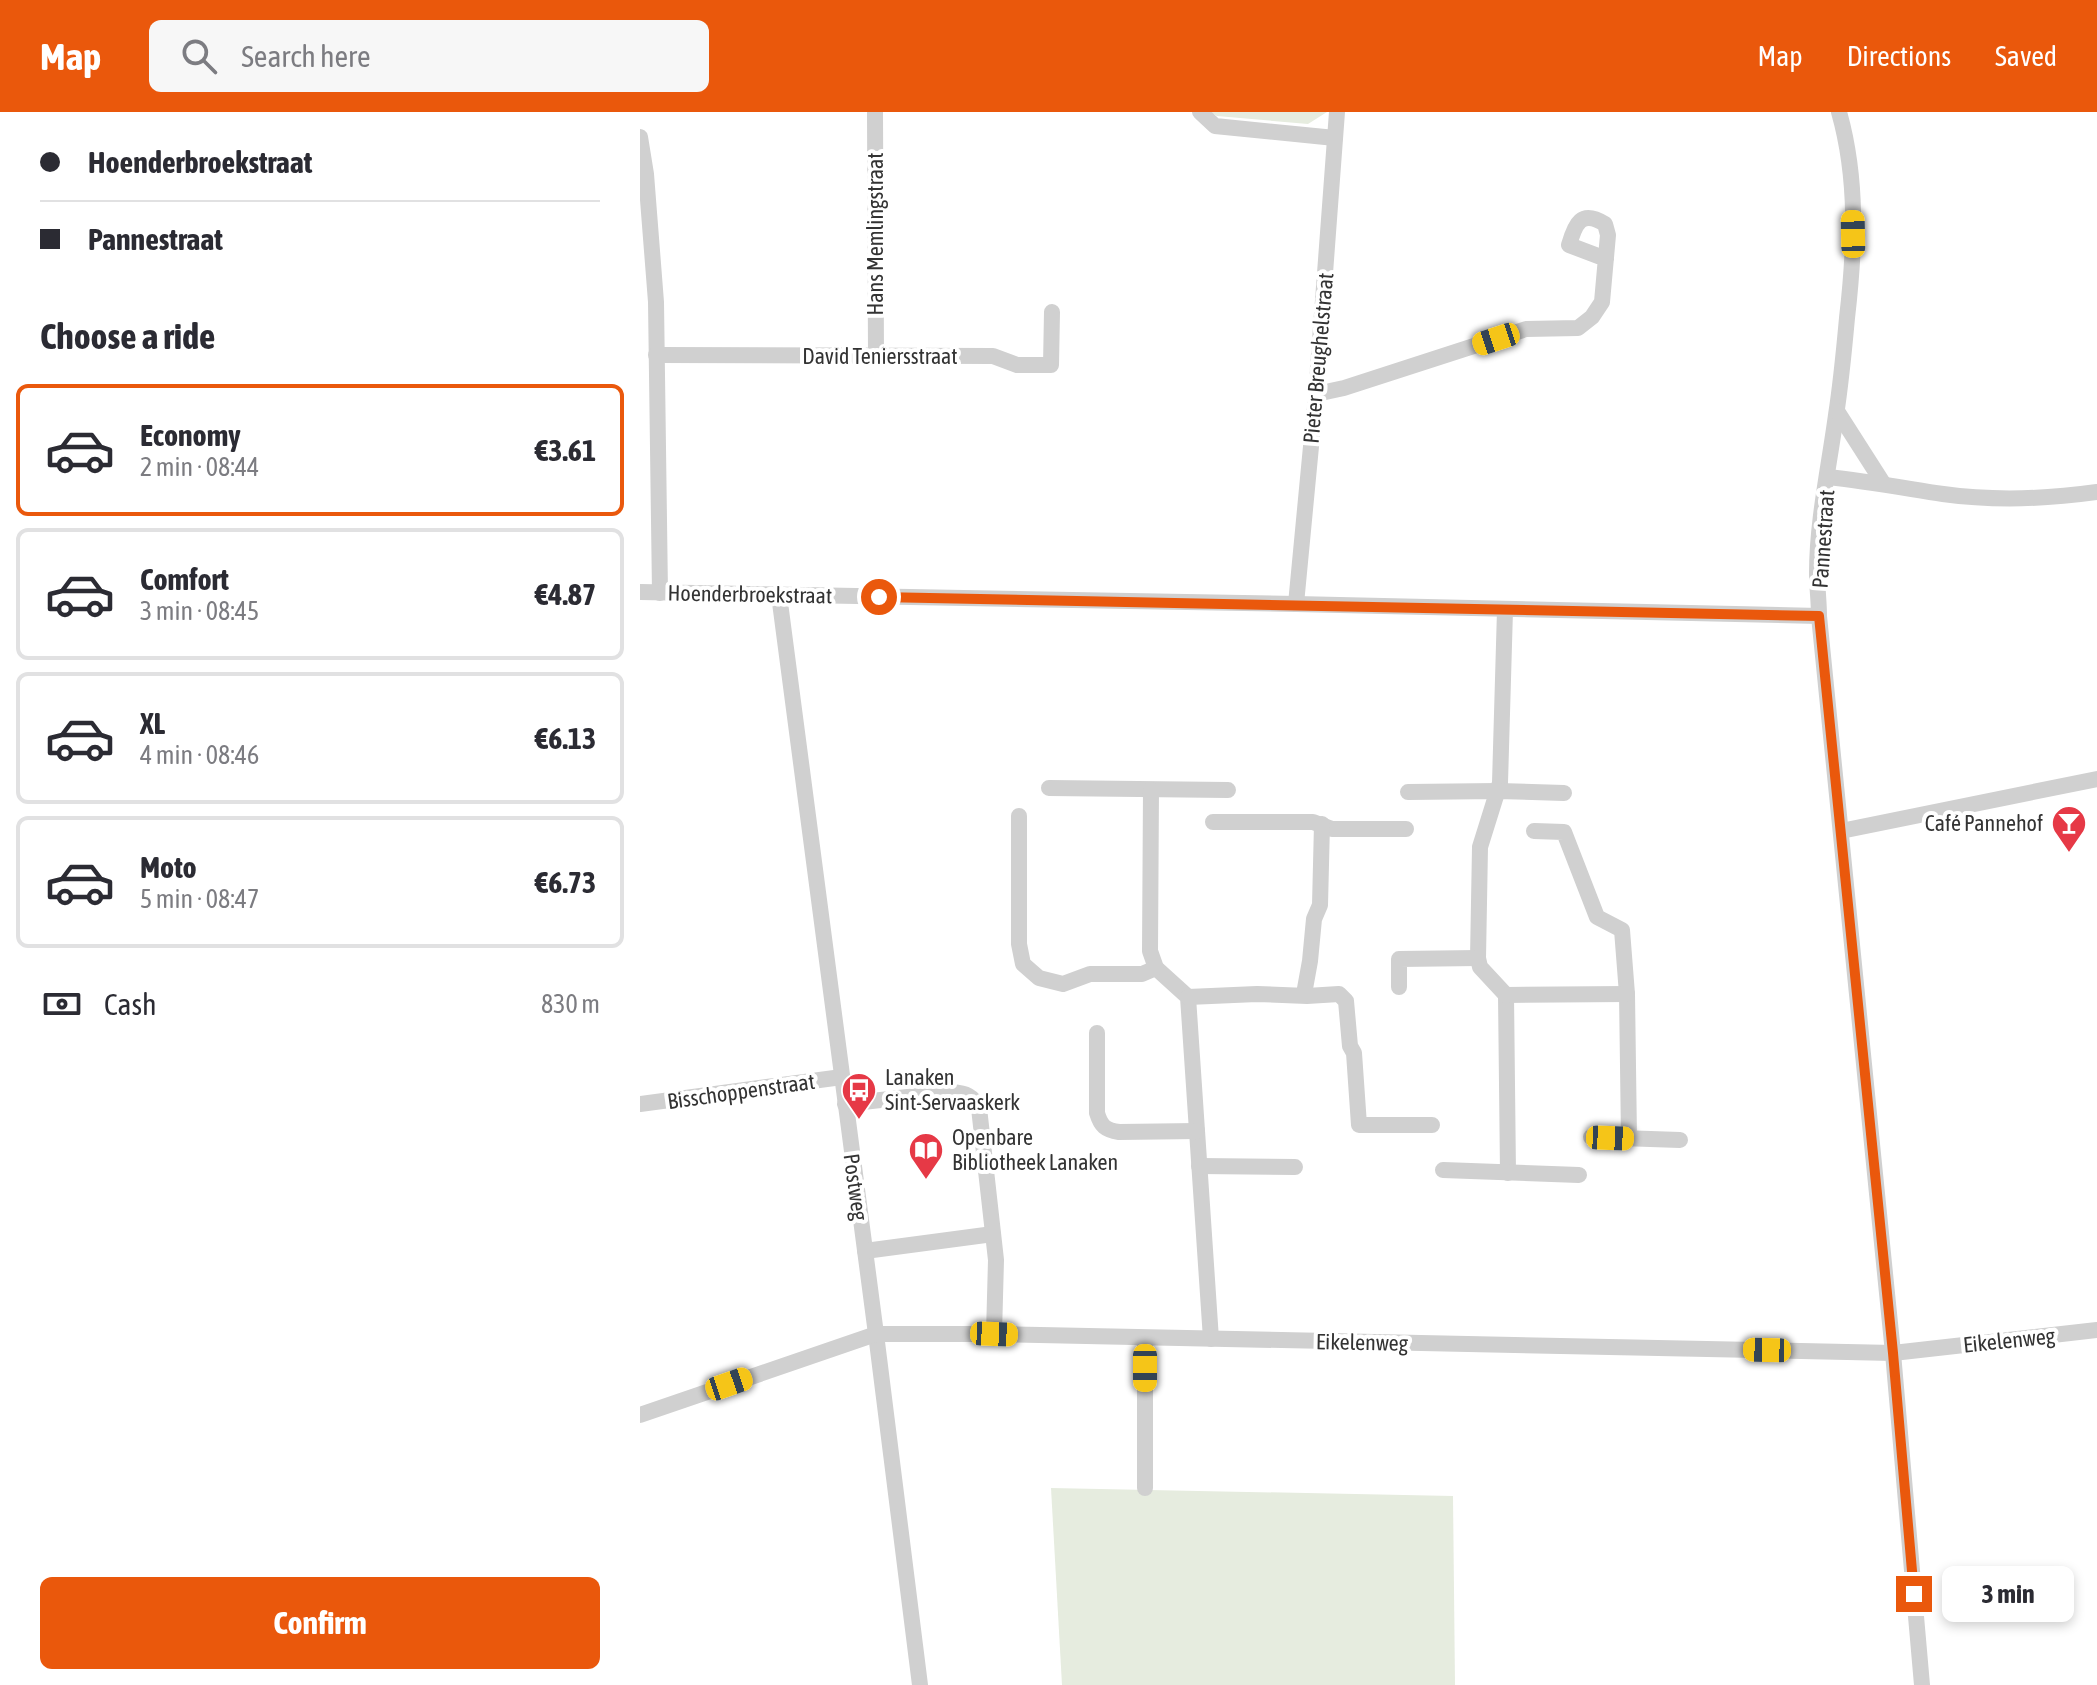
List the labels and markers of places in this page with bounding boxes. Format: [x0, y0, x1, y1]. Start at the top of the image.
bar icon: Café Pannehof [2050, 804, 2088, 854]
place label: Café Pannehof [1925, 810, 2043, 836]
place label: Lanaken Sint-Servaaskerk [885, 1064, 1020, 1115]
bus stop icon: Lanaken Sint-Servaaskerk [840, 1071, 878, 1121]
place label: Openbare Bibliotheek Lanaken [952, 1124, 1118, 1175]
library icon: Openbare Bibliotheek Lanaken [907, 1131, 945, 1181]

